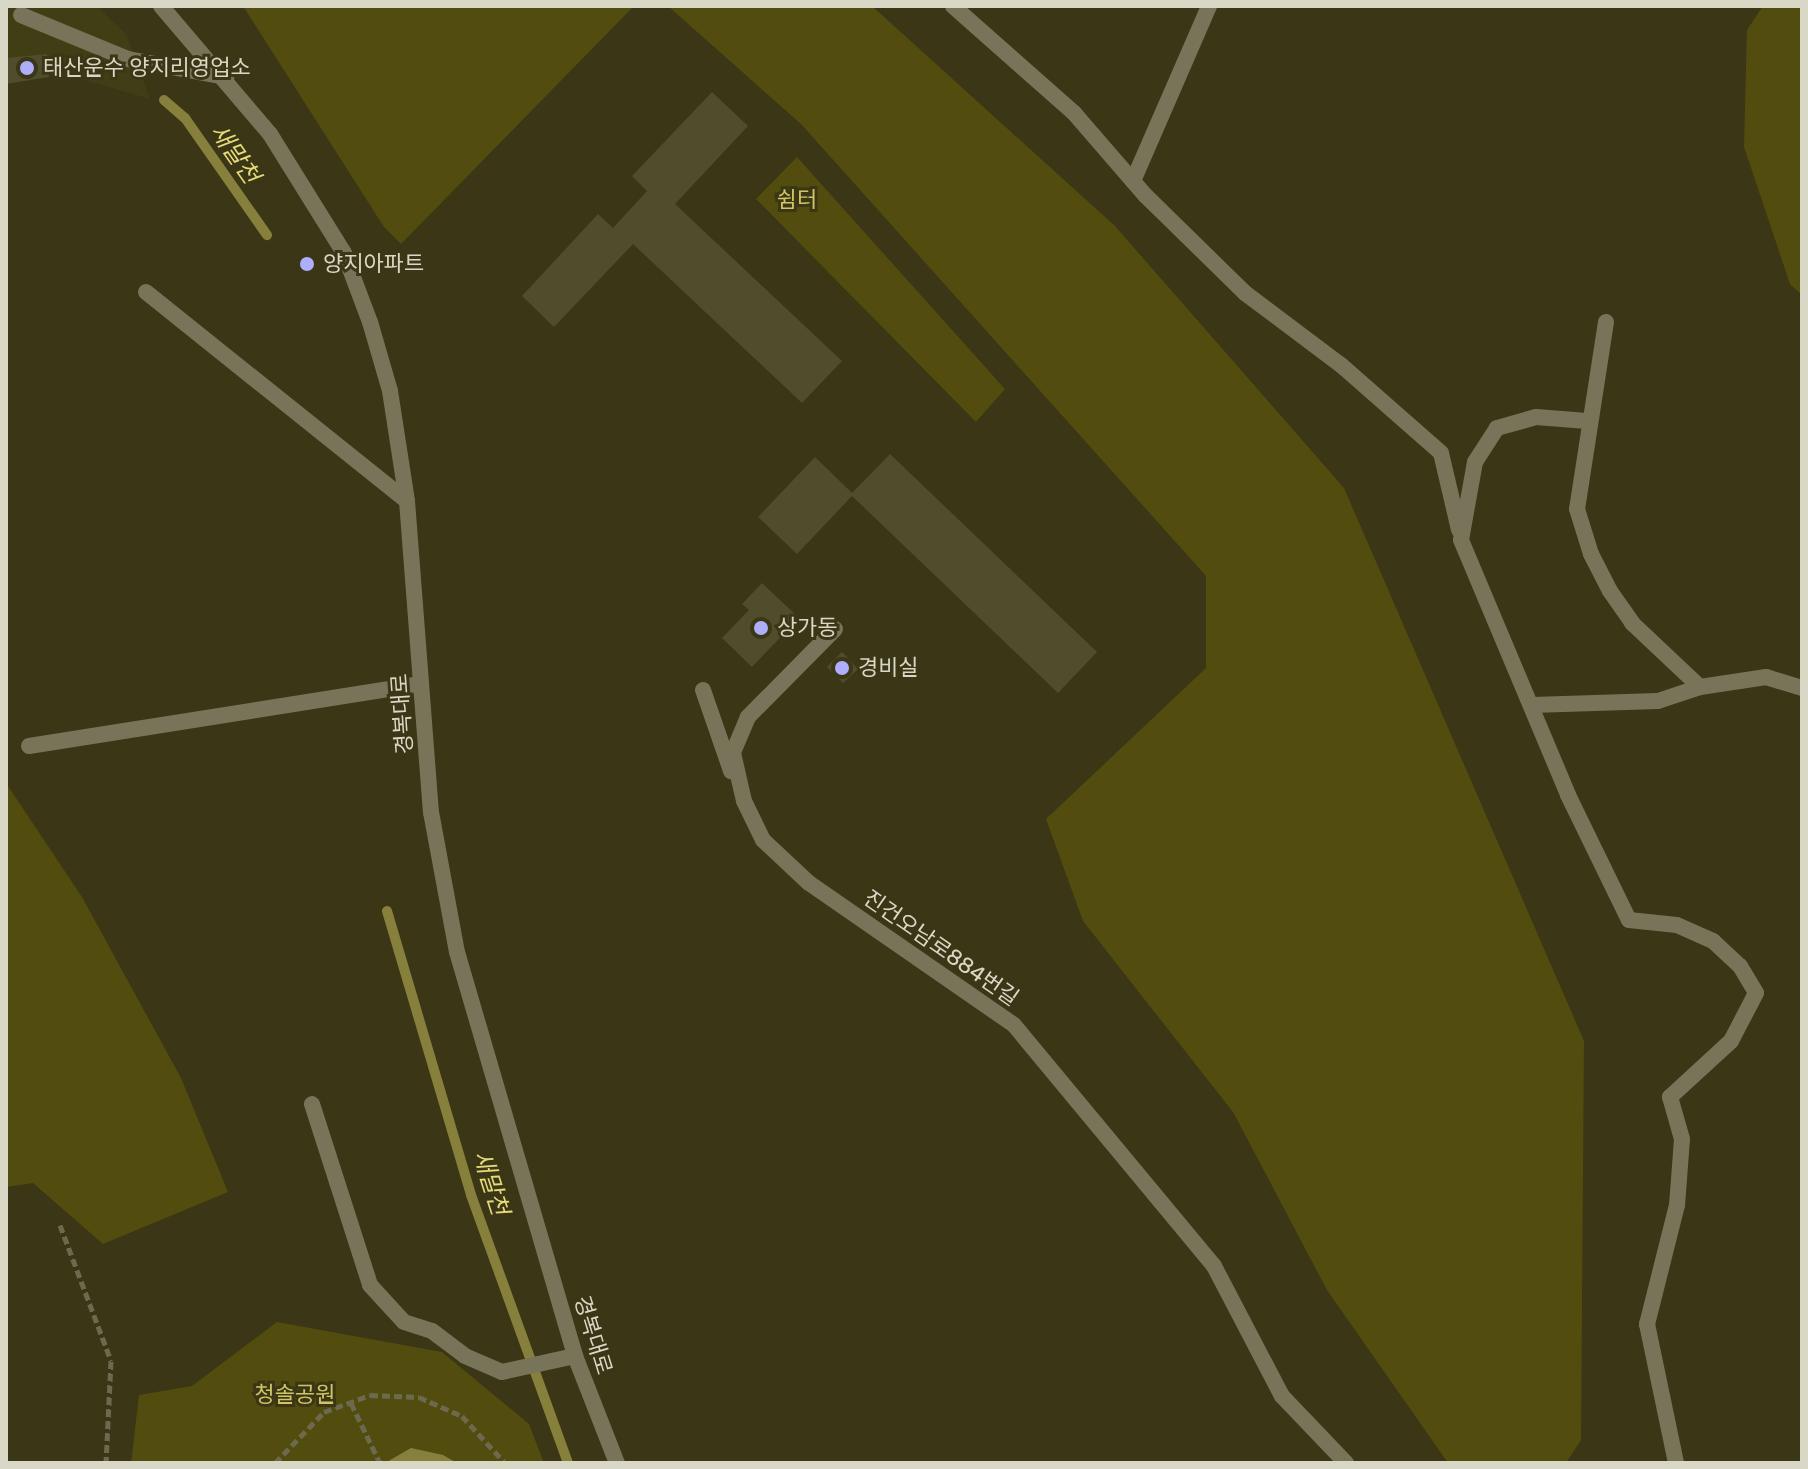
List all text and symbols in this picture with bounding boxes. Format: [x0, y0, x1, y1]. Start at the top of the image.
place label: 태산운수 양지리영업소 [43, 55, 251, 81]
marker: 태산운수 양지리영업소 [18, 59, 36, 77]
water label: 새말천 [203, 119, 265, 189]
park label: 쉼터 [777, 187, 817, 213]
place label: 양지아파트 [323, 251, 424, 277]
marker: 양지아파트 [298, 255, 316, 273]
place label: 상가동 [777, 615, 838, 641]
marker: 상가동 [752, 619, 770, 637]
place label: 경비실 [858, 655, 919, 681]
marker: 경비실 [833, 659, 851, 677]
street label: 경복대로 [386, 673, 418, 755]
street label: 진건오남로884번길 [858, 885, 1024, 1011]
water label: 새말천 [466, 1147, 514, 1219]
street label: 경복대로 [569, 1292, 617, 1378]
park label: 청솔공원 [255, 1382, 335, 1408]

